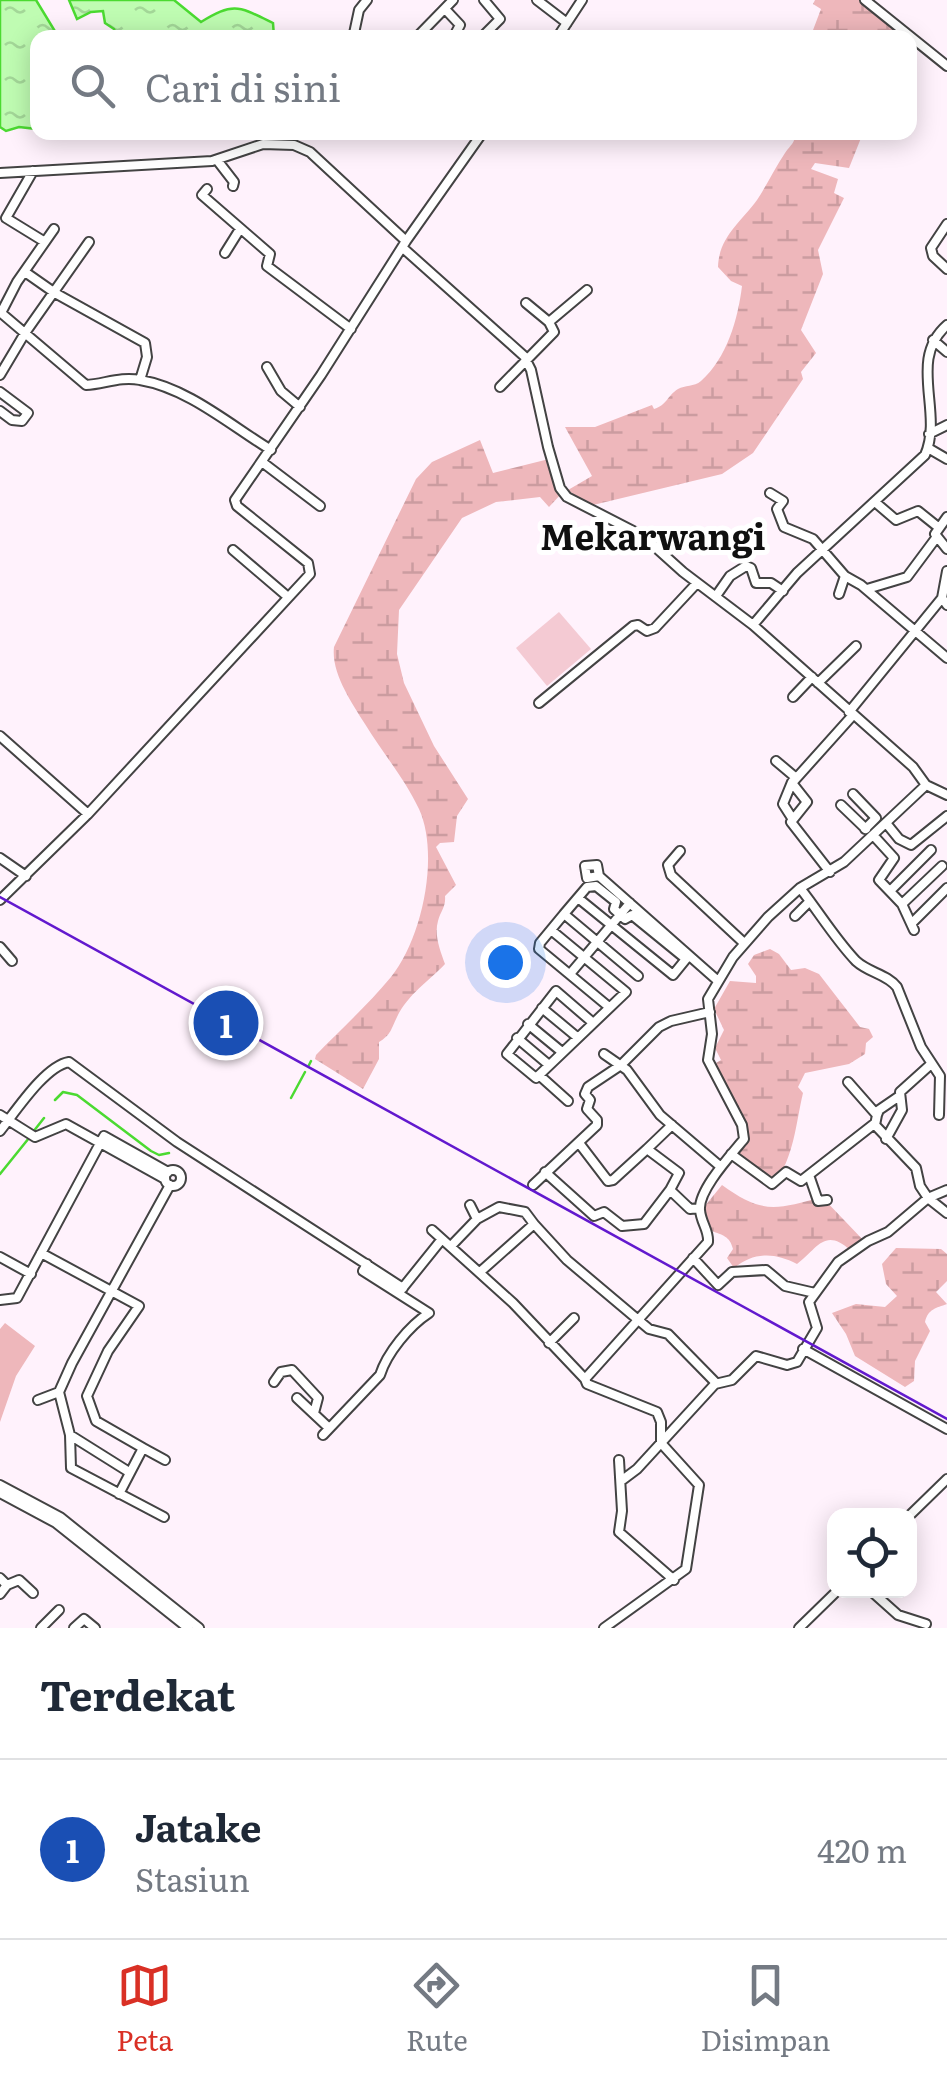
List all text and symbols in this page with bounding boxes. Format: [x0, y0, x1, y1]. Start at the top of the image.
search box [30, 30, 917, 140]
text: Cari di sini [145, 57, 341, 114]
icon: search [65, 58, 120, 113]
district label: Mekarwangi [540, 509, 766, 561]
your location [480, 937, 531, 988]
pin: 1 [194, 986, 258, 1060]
map controls [827, 1508, 917, 1598]
button: locate [827, 1508, 917, 1598]
text: Terdekat [40, 1662, 235, 1724]
text: Jatake [135, 1797, 262, 1854]
text: 1 [66, 1825, 79, 1873]
text: 420 m [817, 1825, 907, 1873]
text: Stasiun [135, 1854, 250, 1902]
tab: Peta [116, 1958, 173, 2060]
tab: Rute [406, 1958, 468, 2060]
tab: Disimpan [700, 1958, 831, 2060]

